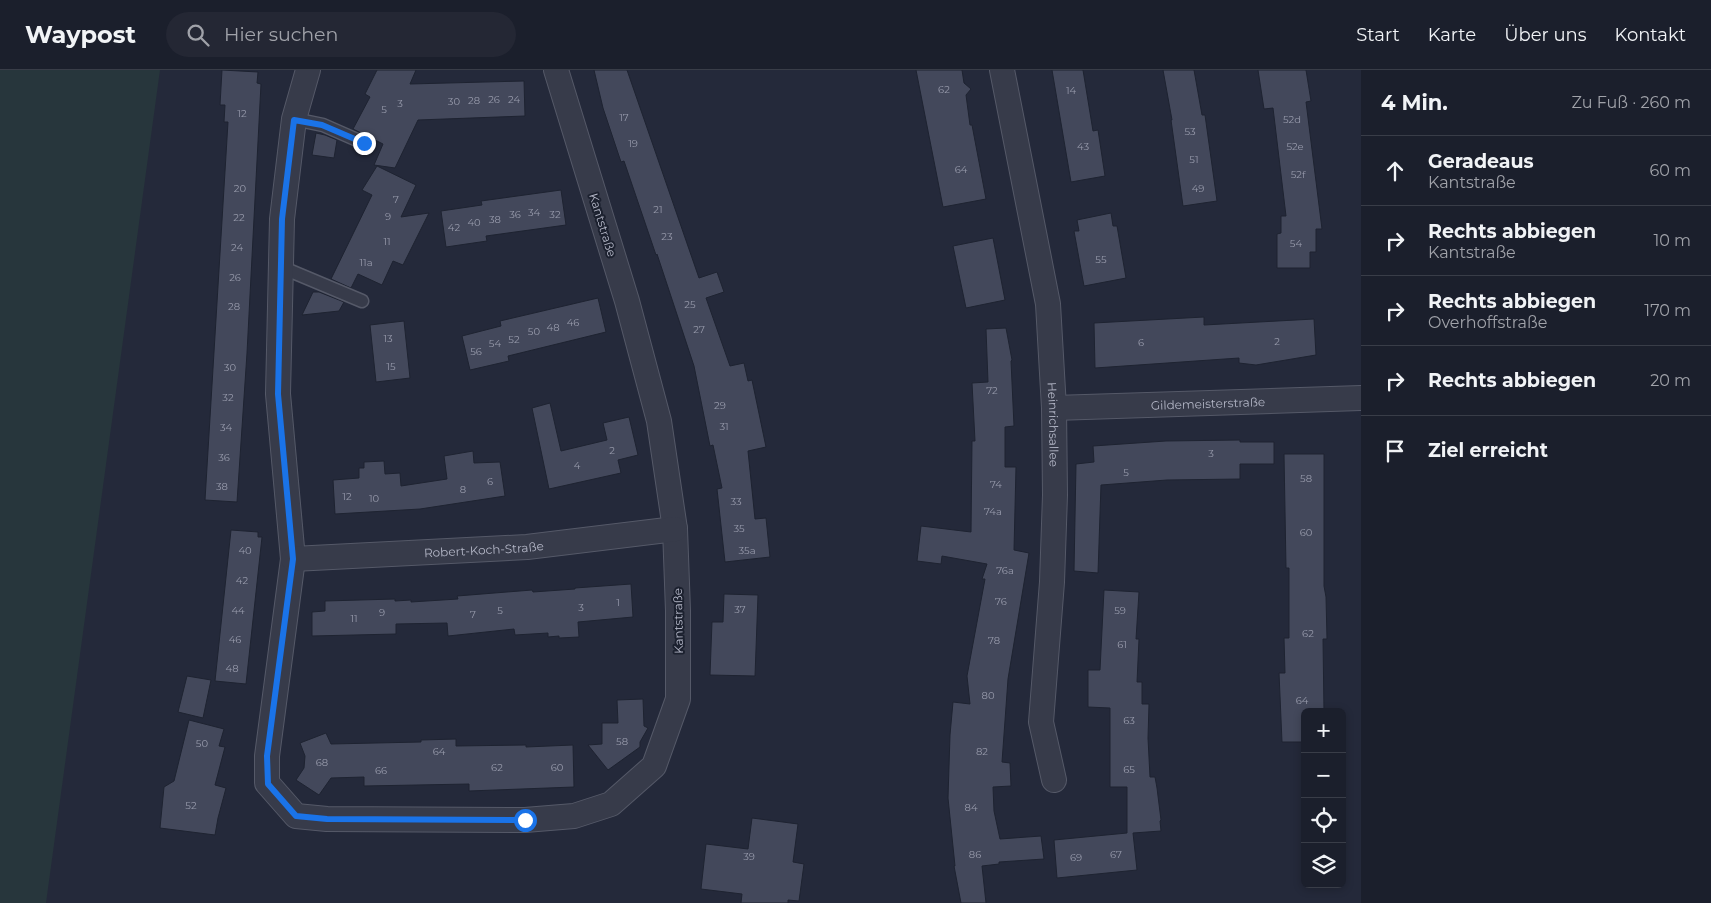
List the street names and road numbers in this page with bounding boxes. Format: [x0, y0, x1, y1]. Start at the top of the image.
street label: Kantstraße [586, 191, 620, 259]
street label: Heinrichsallee [1045, 381, 1062, 467]
street label: Gildemeisterstraße [1151, 394, 1265, 412]
street label: Robert-Koch-Straße [423, 538, 544, 560]
street label: Kantstraße [670, 588, 686, 654]

